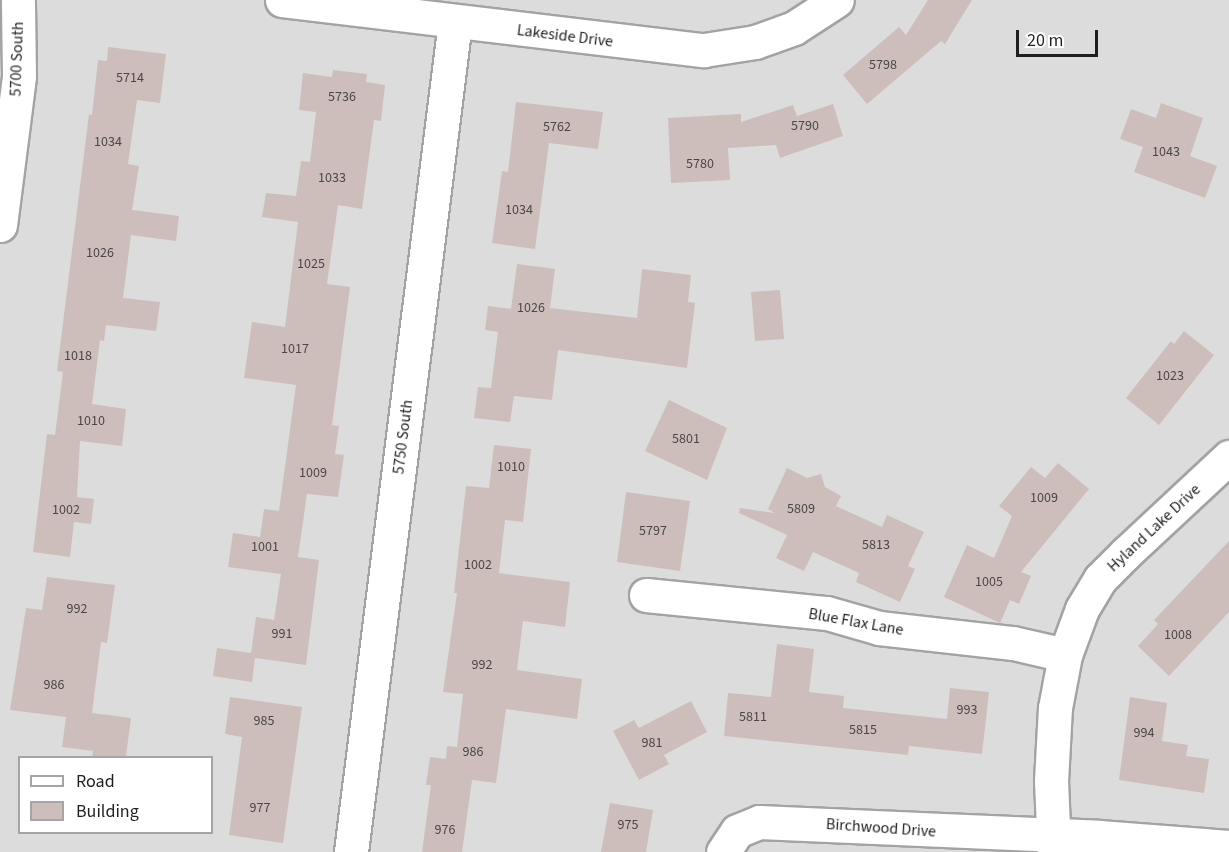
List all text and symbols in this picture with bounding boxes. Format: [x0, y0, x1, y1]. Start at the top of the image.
scale bar [1019, 18, 1102, 56]
street label: 5700 South [6, 21, 28, 97]
street label: Lakeside Drive [516, 21, 614, 51]
text: 20 m [1027, 28, 1063, 53]
house number: 5798 [869, 57, 897, 73]
house number: 5714 [116, 70, 144, 86]
house number: 5736 [328, 89, 356, 105]
house number: 5790 [791, 118, 819, 134]
house number: 5762 [543, 119, 571, 135]
house number: 1034 [94, 134, 122, 150]
house number: 1043 [1152, 144, 1180, 160]
house number: 5780 [686, 156, 714, 172]
house number: 1033 [318, 170, 346, 186]
house number: 1034 [505, 202, 533, 218]
house number: 1026 [86, 245, 114, 261]
house number: 1025 [297, 256, 325, 272]
house number: 1026 [517, 300, 545, 316]
house number: 1017 [281, 341, 309, 357]
house number: 1018 [64, 348, 92, 364]
house number: 1023 [1156, 368, 1184, 384]
street label: 5750 South [389, 399, 417, 475]
house number: 1010 [77, 413, 105, 429]
house number: 5801 [672, 431, 700, 447]
house number: 1010 [497, 459, 525, 475]
house number: 1009 [299, 465, 327, 481]
street label: Hyland Lake Drive [1104, 480, 1204, 576]
house number: 1009 [1030, 490, 1058, 506]
house number: 5809 [787, 501, 815, 517]
house number: 1002 [52, 502, 80, 518]
house number: 5797 [639, 523, 667, 539]
house number: 5813 [862, 537, 890, 553]
house number: 1001 [251, 539, 279, 555]
house number: 1002 [464, 557, 492, 573]
house number: 1005 [975, 574, 1003, 590]
house number: 992 [67, 601, 87, 617]
street label: Blue Flax Lane [807, 604, 905, 640]
house number: 991 [272, 626, 292, 642]
house number: 1008 [1164, 627, 1192, 643]
house number: 992 [472, 657, 492, 673]
house number: 986 [44, 677, 64, 693]
house number: 993 [957, 702, 977, 718]
house number: 5811 [739, 709, 767, 725]
house number: 985 [254, 713, 274, 729]
house number: 5815 [849, 722, 877, 738]
house number: 994 [1134, 725, 1154, 741]
house number: 981 [642, 735, 662, 751]
house number: 986 [463, 744, 483, 760]
legend [18, 756, 213, 834]
text: Road [76, 769, 115, 794]
text: Building [76, 799, 139, 824]
house number: 977 [250, 800, 270, 816]
street label: Birchwood Drive [825, 815, 937, 841]
house number: 975 [618, 817, 638, 833]
house number: 976 [435, 822, 455, 838]

